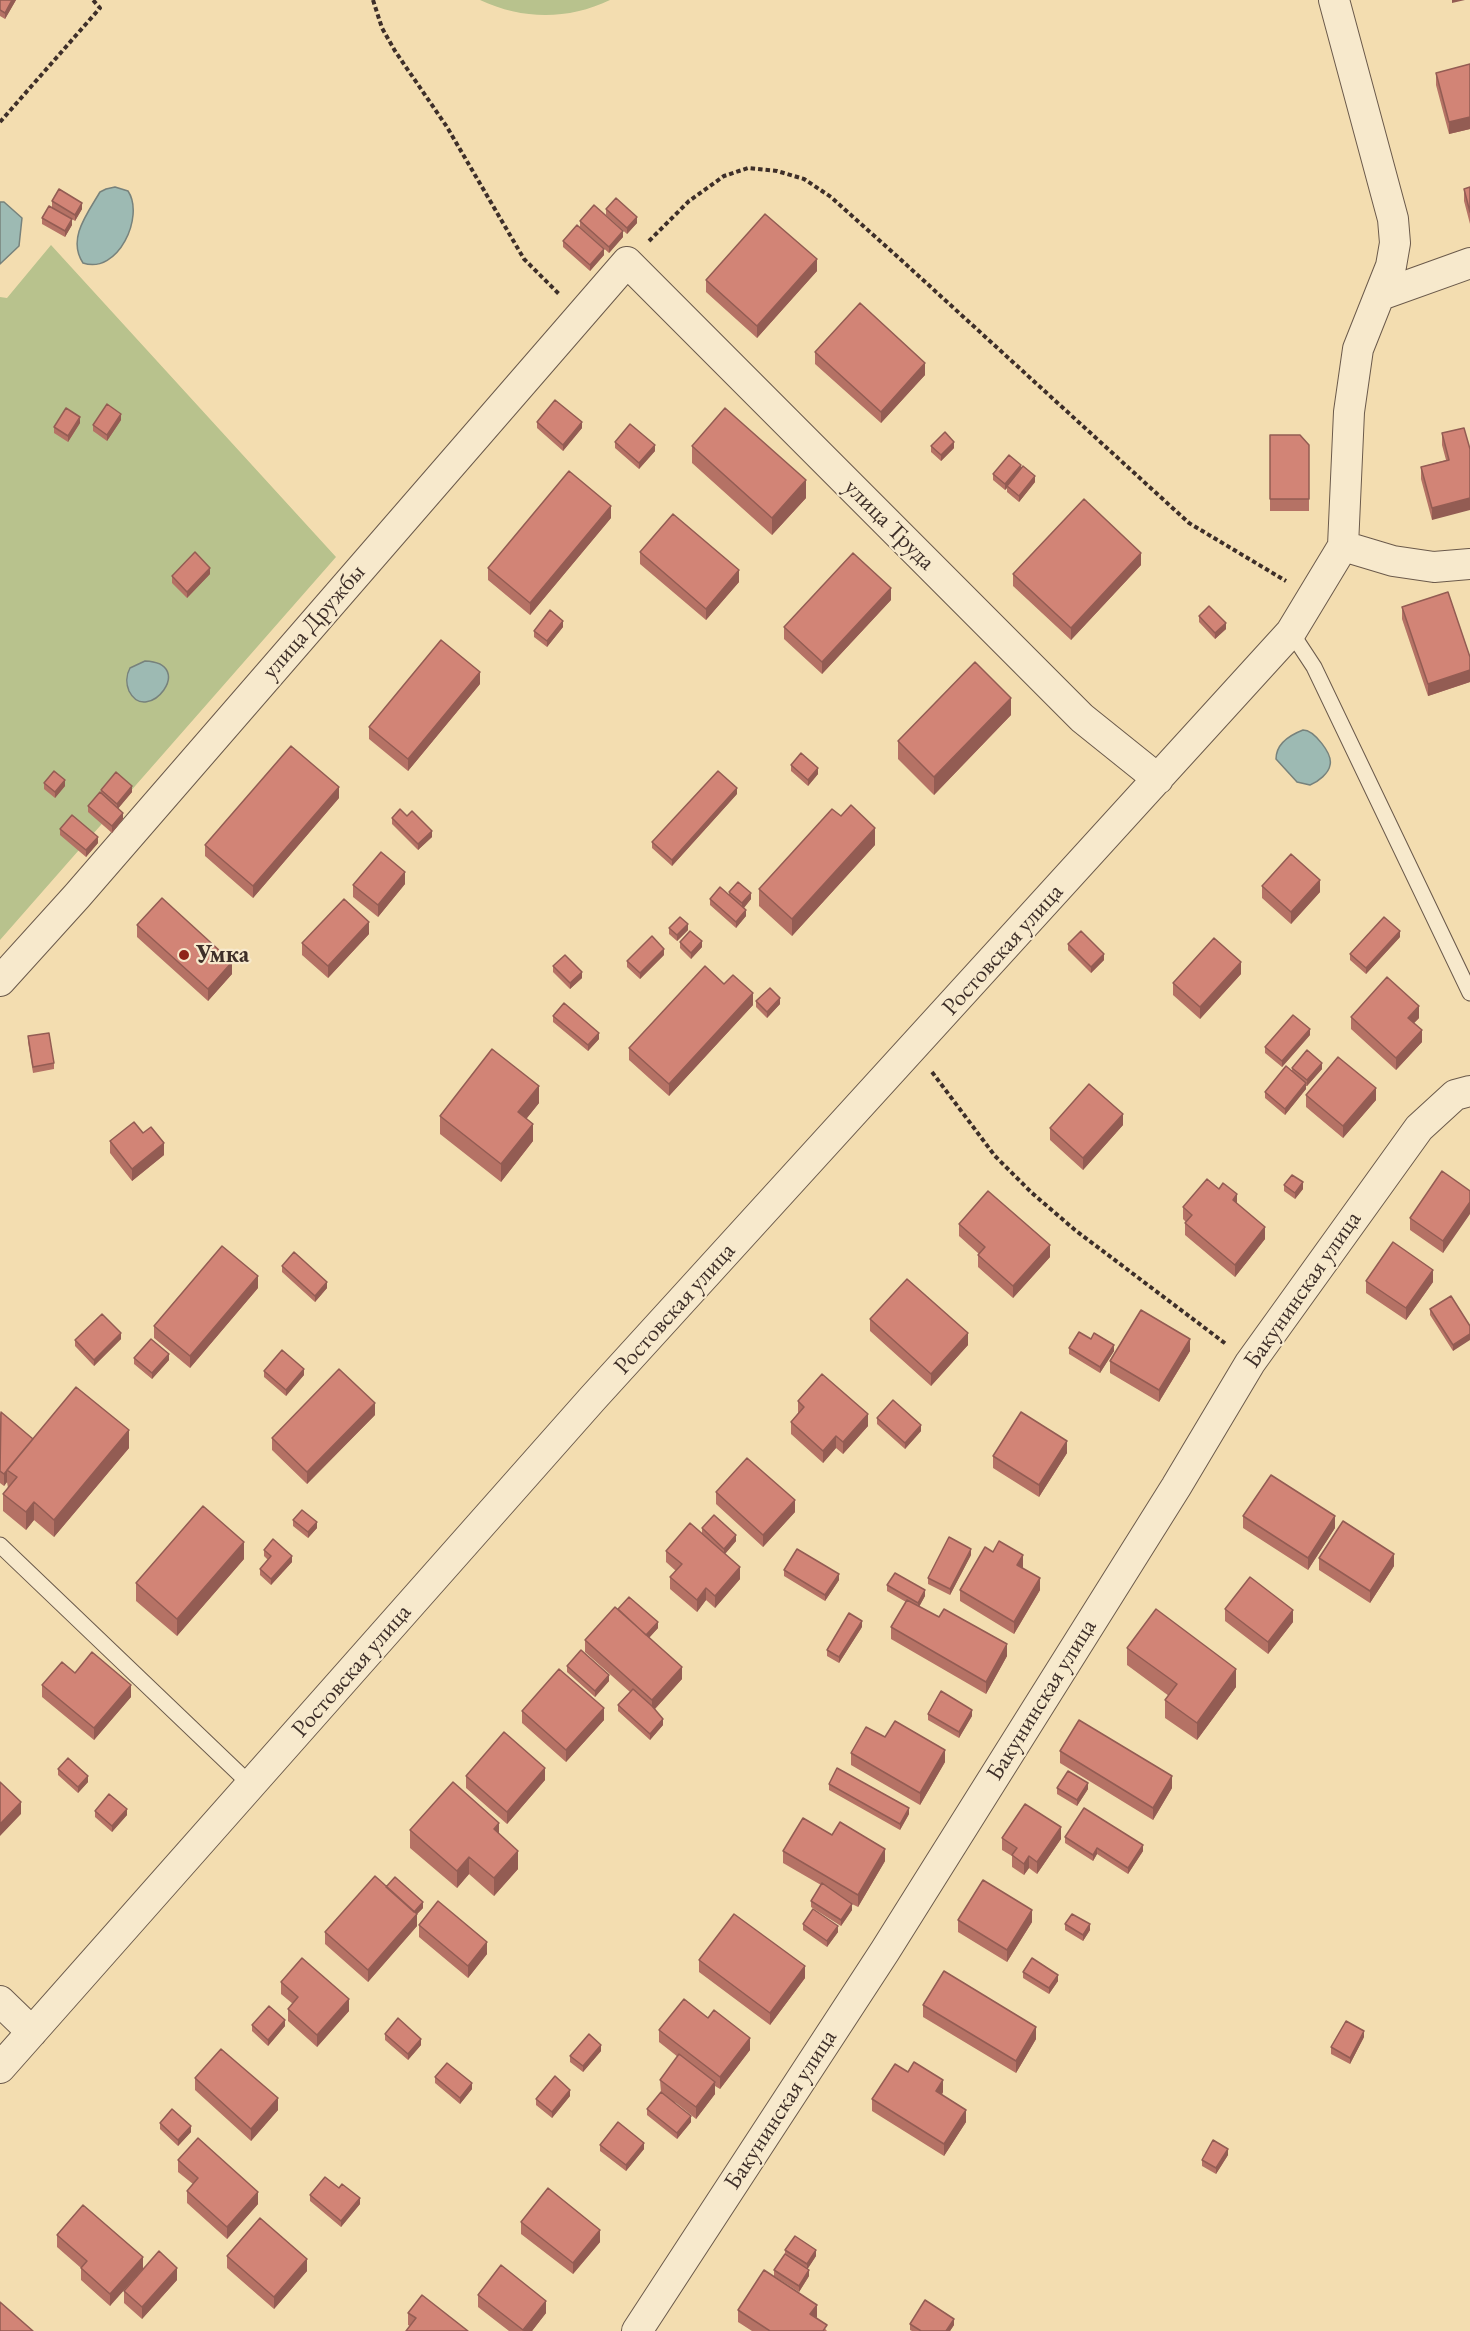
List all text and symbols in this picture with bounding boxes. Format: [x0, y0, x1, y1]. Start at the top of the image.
street label: улица Труда [838, 474, 940, 576]
street label: улица Дружбы [256, 559, 372, 685]
street label: Ростовская улица [936, 878, 1070, 1022]
place label: Умка [196, 941, 249, 969]
marker: Умка [177, 948, 191, 962]
street label: Бакунинская улица [1238, 1206, 1368, 1374]
street label: Ростовская улица [608, 1237, 742, 1381]
street label: Ростовская улица [286, 1598, 418, 1744]
street label: Бакунинская улица [981, 1614, 1103, 1786]
street label: Бакунинская улица [719, 2025, 843, 2195]

